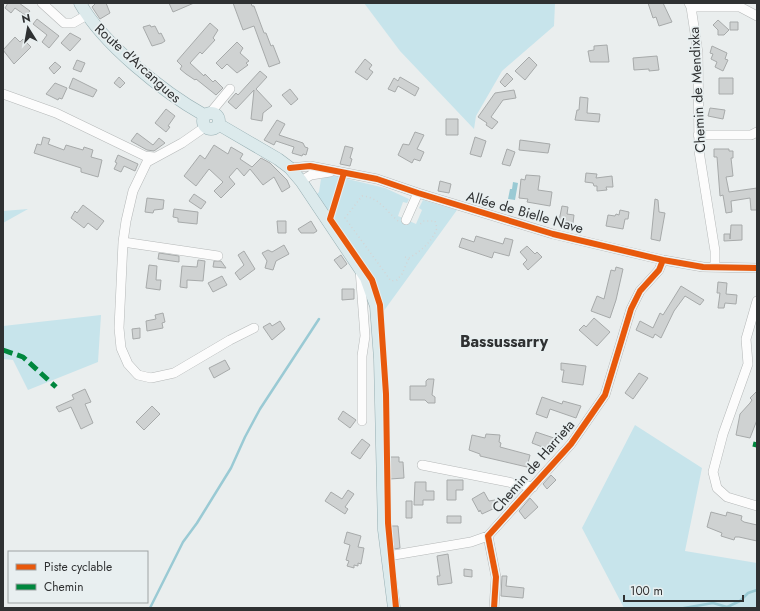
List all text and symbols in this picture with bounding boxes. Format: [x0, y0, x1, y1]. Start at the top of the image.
north arrow [8, 8, 48, 48]
text: N [20, 9, 32, 27]
street label: Route d'Arcangues [90, 19, 186, 108]
street label: Chemin de Mendixka [684, 27, 710, 153]
street label: Allée de Bielle Nave [464, 186, 586, 238]
district label: Bassussarry [460, 330, 549, 353]
street label: Chemin de Harrieta [487, 415, 579, 517]
legend [8, 551, 148, 603]
text: Piste cyclable [44, 558, 112, 576]
scale bar [624, 577, 743, 603]
text: Chemin [44, 578, 83, 596]
text: 100 m [630, 582, 663, 600]

